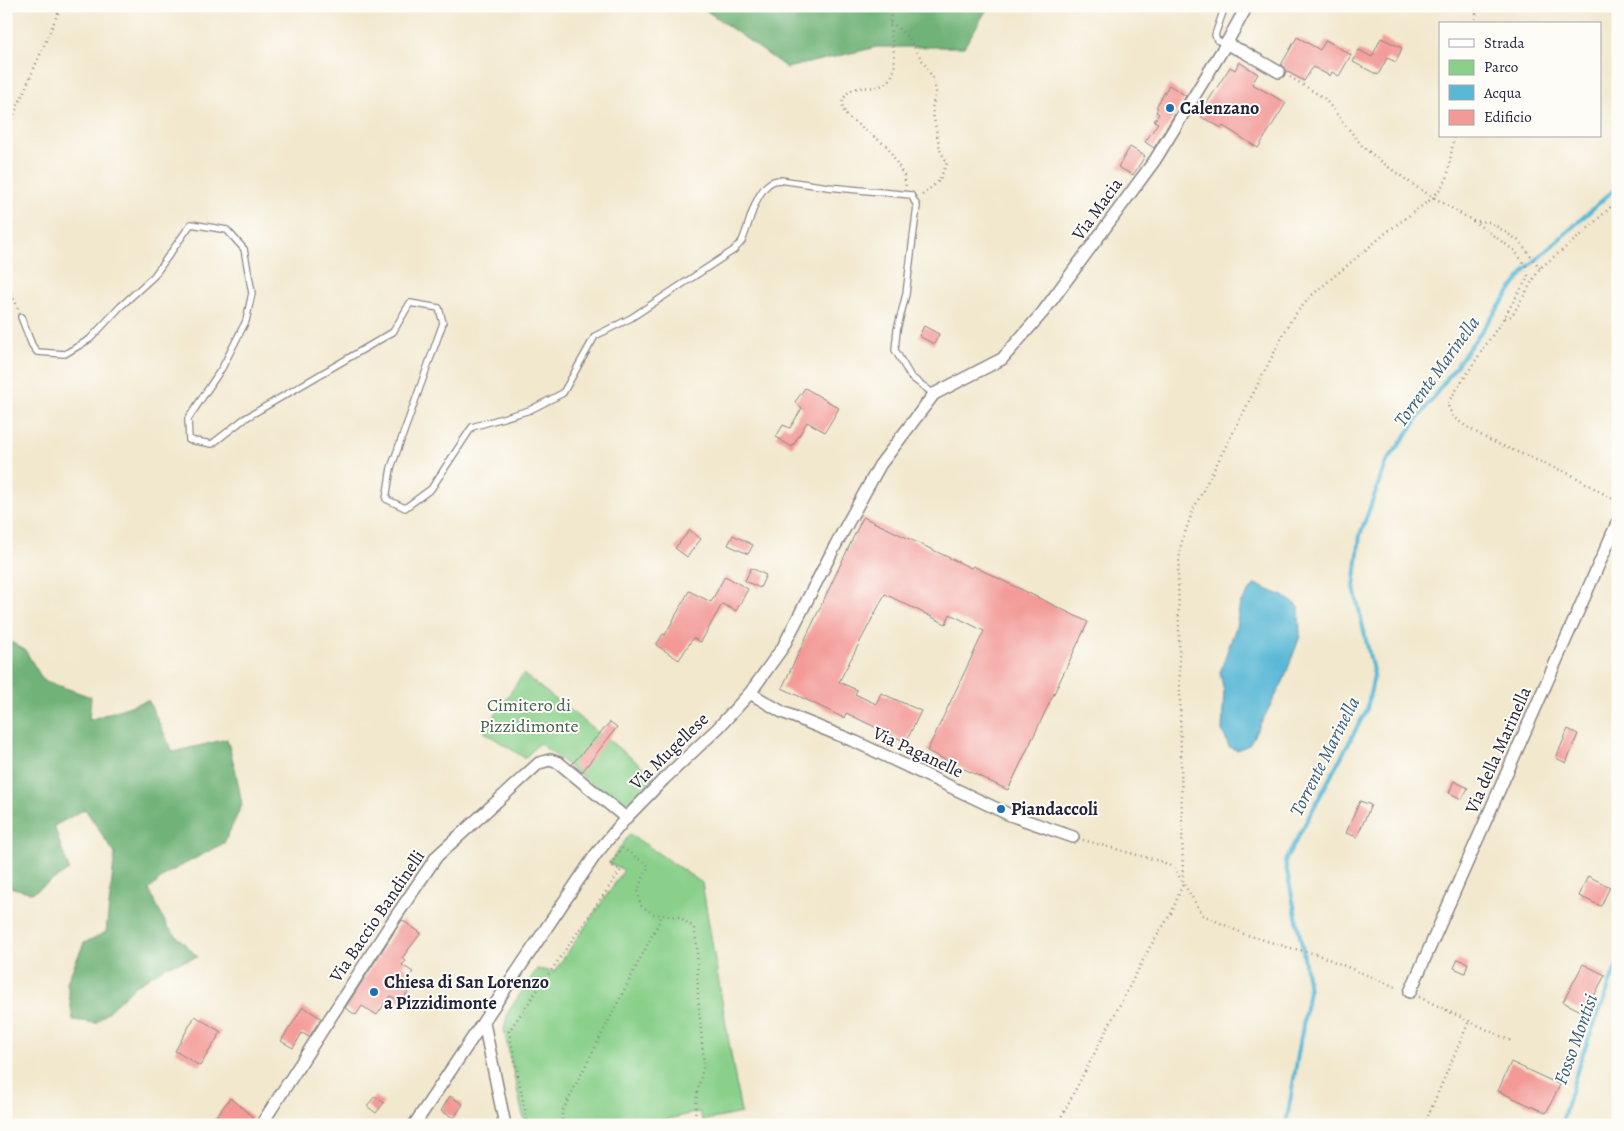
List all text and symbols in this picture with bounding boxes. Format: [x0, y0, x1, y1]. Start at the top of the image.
legend [1439, 22, 1602, 138]
text: Strada [1484, 33, 1525, 53]
text: Parco [1484, 57, 1518, 77]
text: Acqua [1483, 83, 1522, 103]
place label: Calenzano [1180, 96, 1259, 120]
marker: Calenzano [1164, 102, 1176, 114]
text: Edificio [1484, 107, 1532, 127]
street label: Via Macia [1066, 172, 1128, 246]
water label: Torrente Marinella [1388, 311, 1486, 432]
street label: Via della Marinella [1459, 682, 1537, 818]
water label: Torrente Marinella [1284, 692, 1366, 821]
park label: Cimitero di Pizzidimonte [480, 693, 579, 738]
street label: Via Mugellese [624, 707, 714, 795]
street label: Via Paganelle [868, 720, 967, 783]
place label: Piandaccoli [1011, 797, 1098, 821]
marker: Piandaccoli [995, 803, 1007, 815]
street label: Via Baccio Bandinelli [323, 845, 430, 988]
place label: Chiesa di San Lorenzo a Pizzidimonte [384, 970, 549, 1015]
marker: Chiesa di San Lorenzo a Pizzidimonte [368, 986, 380, 998]
water label: Fosso Montisi [1548, 991, 1604, 1088]

